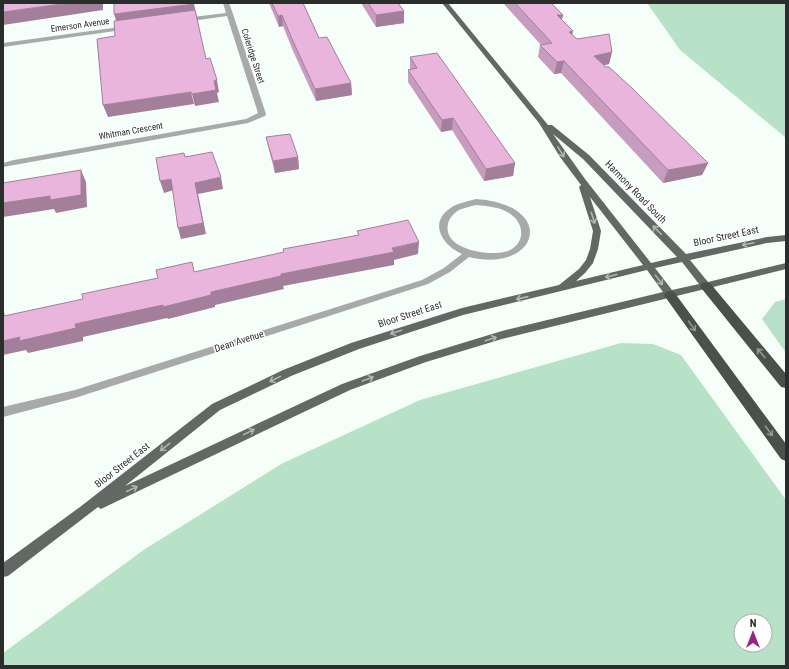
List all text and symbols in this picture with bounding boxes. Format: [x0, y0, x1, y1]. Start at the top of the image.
street label: Emerson Avenue [50, 16, 110, 34]
street label: Coleridge Street [239, 27, 267, 85]
street label: Whitman Crescent [98, 120, 164, 142]
one-way arrow [557, 146, 565, 157]
street label: Harmony Road South [603, 158, 669, 226]
one-way arrow [590, 212, 597, 225]
street label: Bloor Street East [693, 224, 760, 248]
one-way arrow [652, 225, 661, 235]
one-way arrow [741, 241, 754, 249]
one-way arrow [605, 272, 618, 280]
one-way arrow [655, 275, 663, 286]
one-way arrow [515, 294, 528, 302]
street label: Bloor Street East [377, 299, 443, 329]
one-way arrow [688, 321, 696, 332]
street label: Dean Avenue [213, 328, 265, 354]
one-way arrow [391, 329, 403, 337]
one-way arrow [484, 335, 497, 342]
one-way arrow [756, 348, 765, 359]
one-way arrow [269, 375, 281, 383]
one-way arrow [361, 375, 373, 383]
one-way arrow [765, 426, 773, 437]
one-way arrow [243, 428, 255, 435]
street label: Bloor Street East [93, 440, 151, 490]
one-way arrow [160, 443, 171, 451]
one-way arrow [126, 485, 138, 492]
north arrow [733, 613, 773, 653]
text: N [750, 617, 757, 630]

